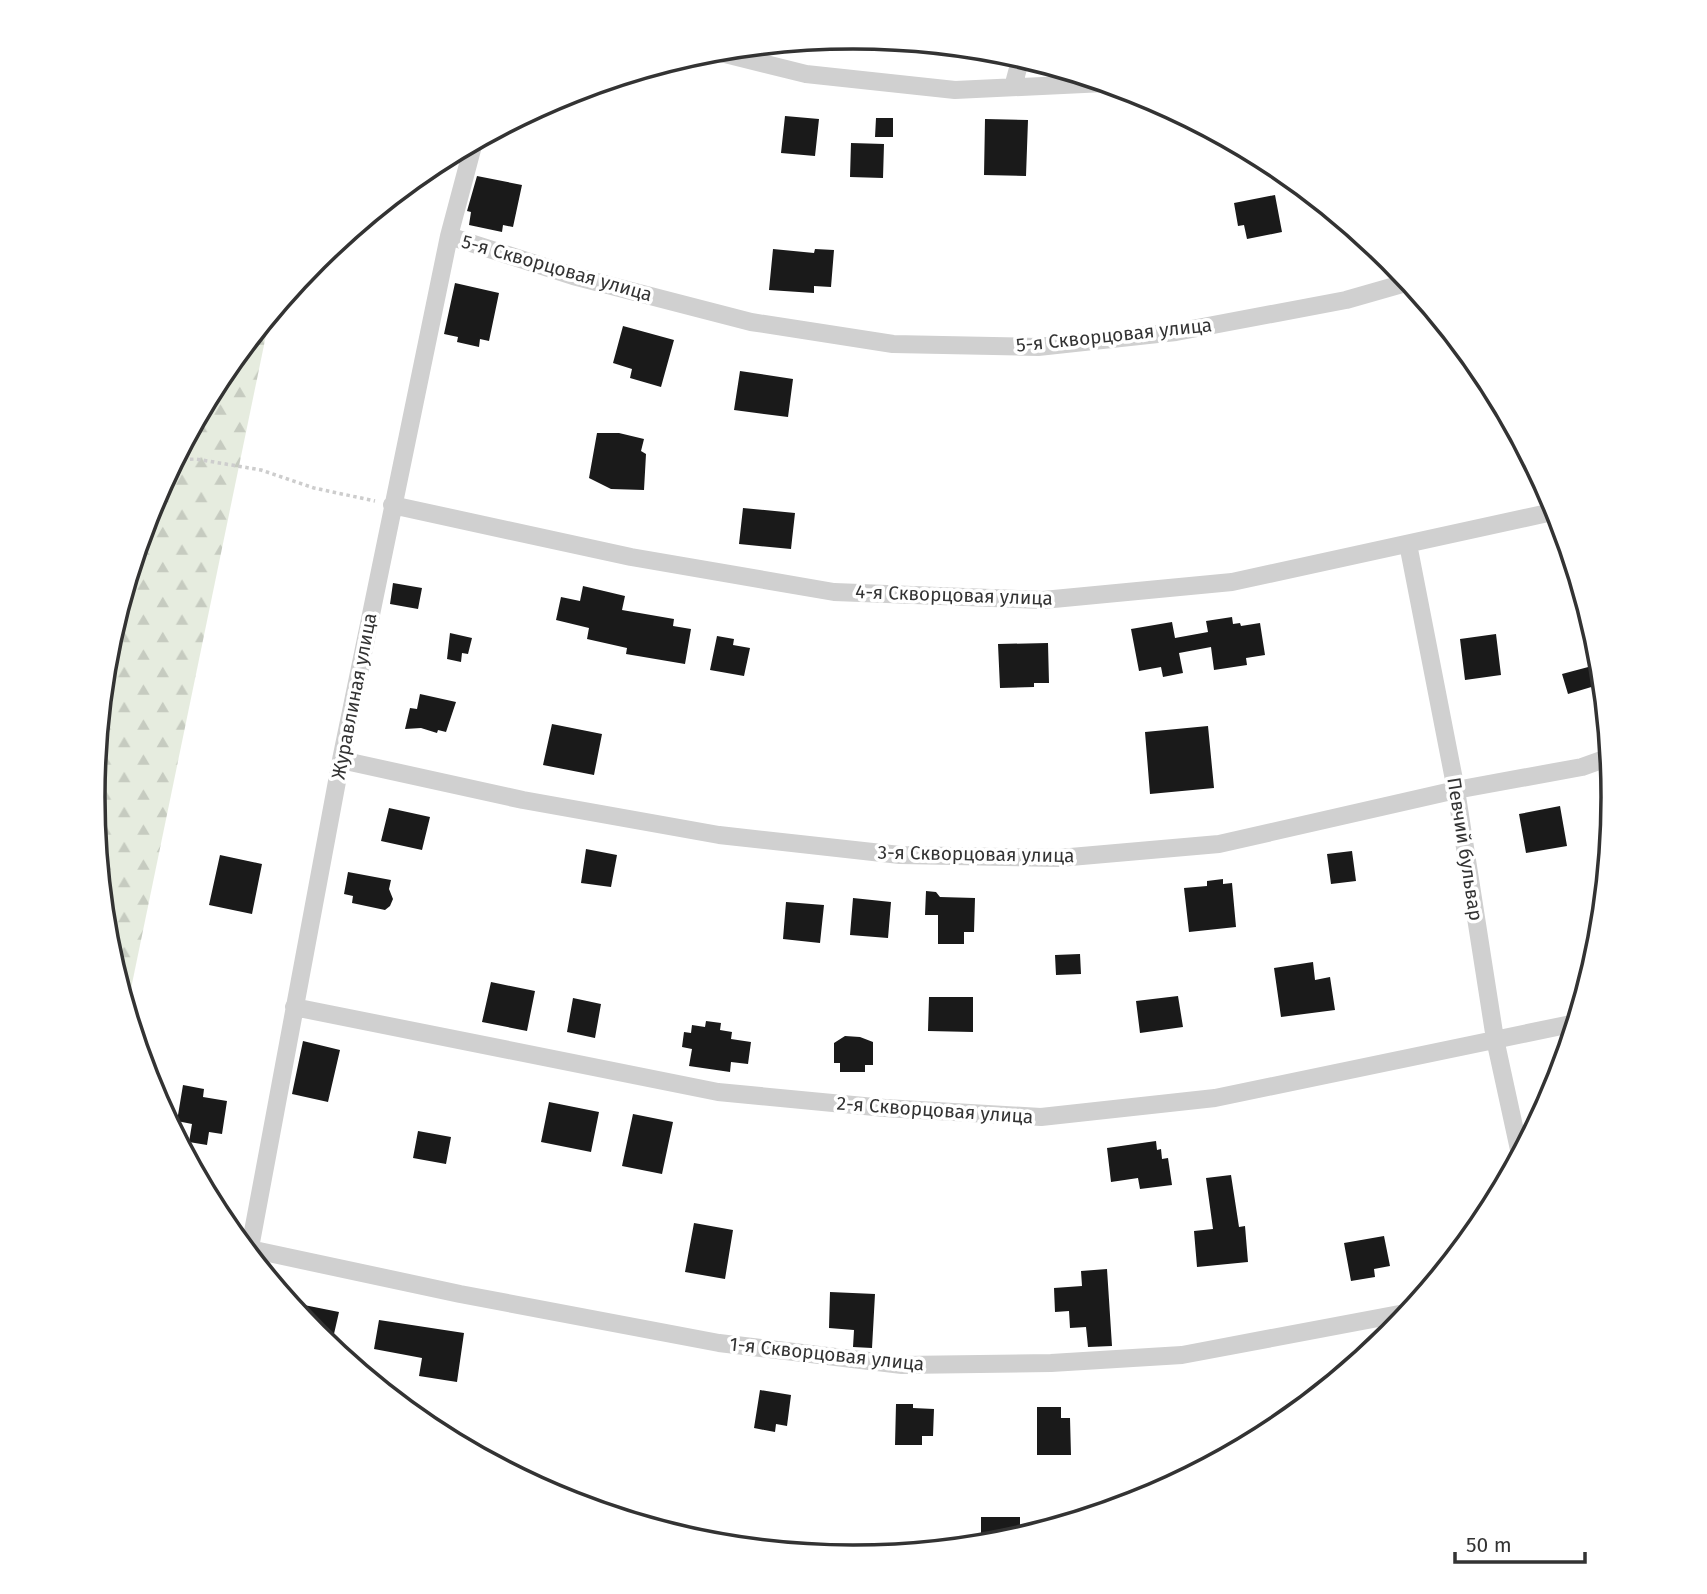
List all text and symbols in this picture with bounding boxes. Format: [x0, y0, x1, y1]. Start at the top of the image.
street label: 5-я Скворцовая улица [459, 230, 655, 306]
street label: 5-я Скворцовая улица [1015, 313, 1213, 357]
street label: 4-я Скворцовая улица [855, 580, 1053, 610]
street label: Журавлиная улица [327, 611, 381, 781]
street label: Певчий бульвар [1442, 776, 1488, 922]
street label: 3-я Скворцовая улица [877, 841, 1075, 867]
street label: 2-я Скворцовая улица [836, 1092, 1034, 1128]
street label: 1-я Скворцовая улица [728, 1332, 926, 1376]
scale bar [1455, 1520, 1584, 1564]
text: 50 m [1466, 1532, 1512, 1558]

